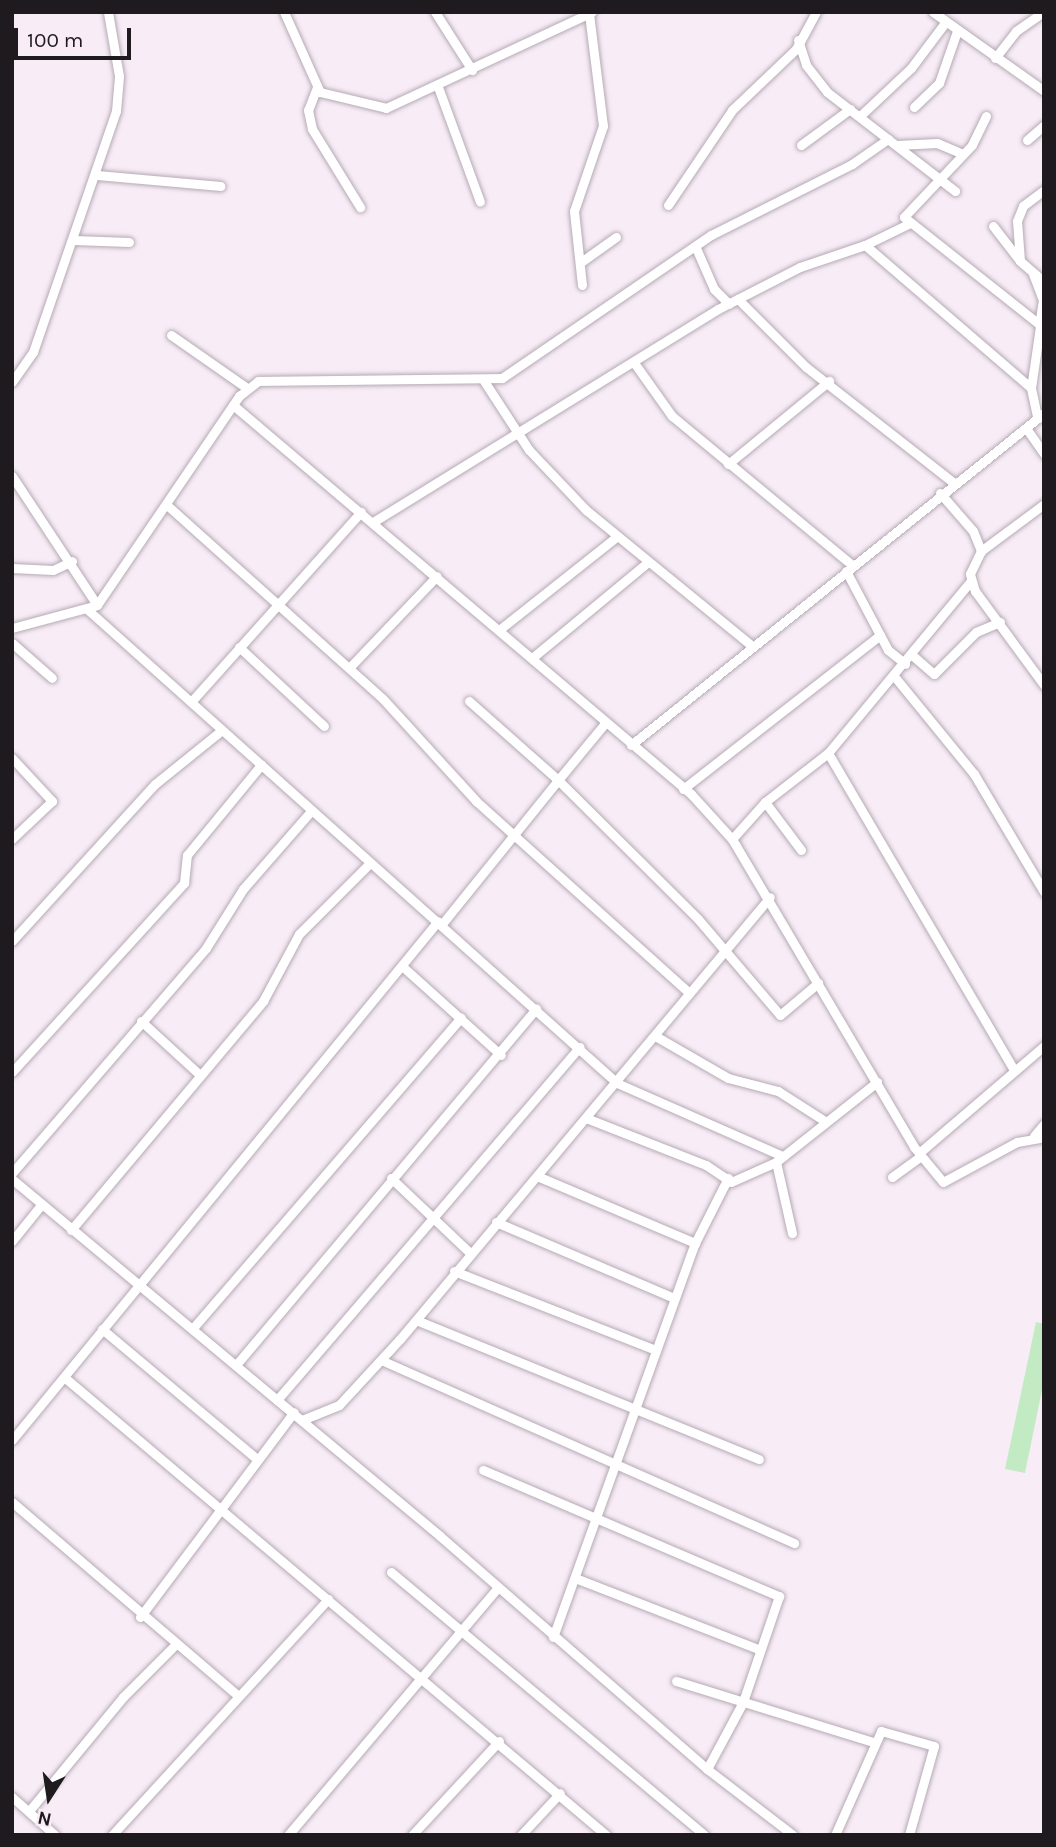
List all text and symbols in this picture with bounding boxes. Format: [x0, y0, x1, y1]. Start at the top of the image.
scale bar [18, 14, 135, 58]
text: 100 m [27, 28, 84, 52]
north arrow [14, 1763, 84, 1833]
text: N [36, 1806, 54, 1831]

